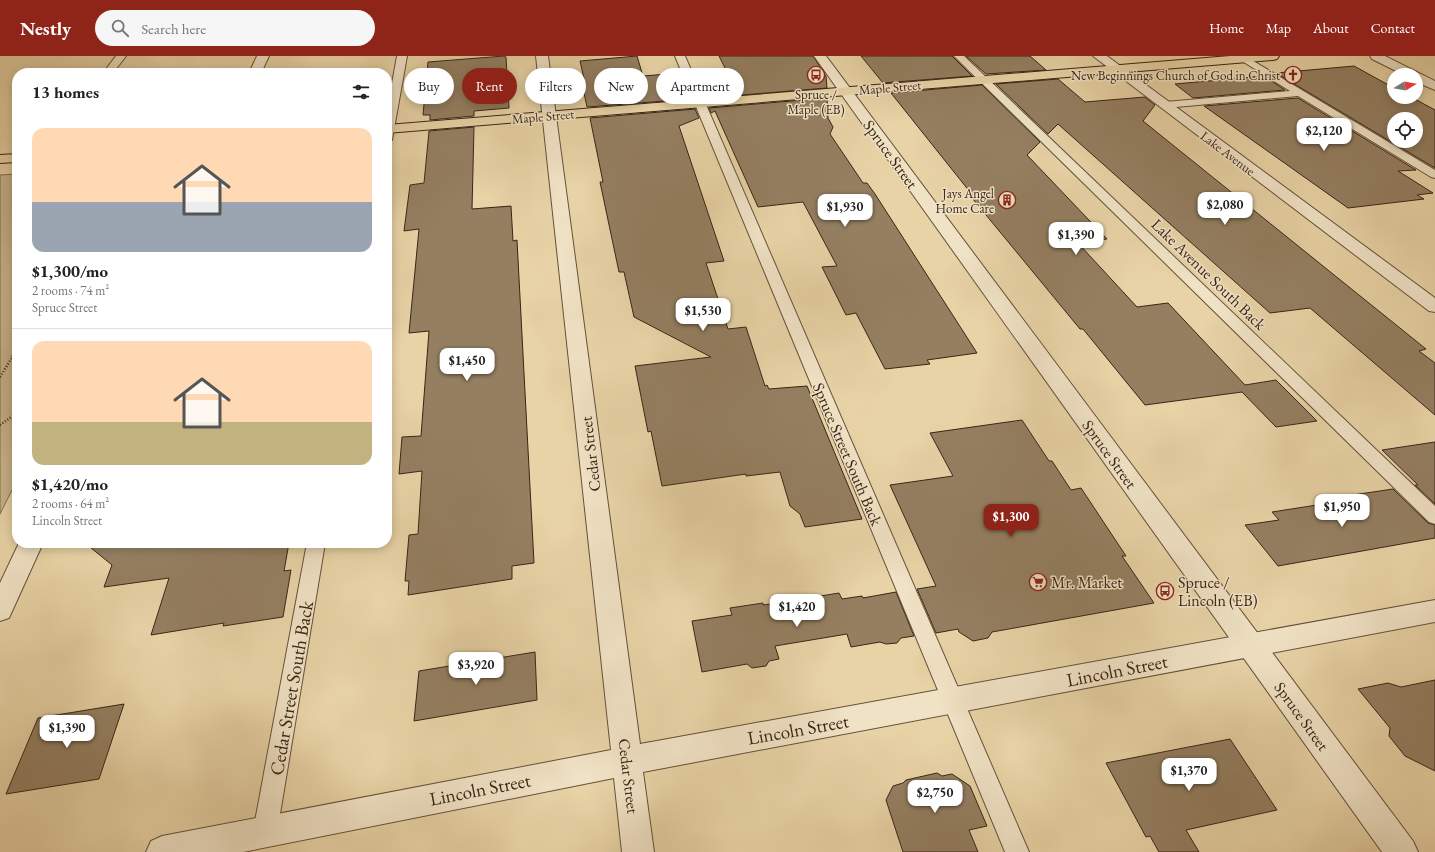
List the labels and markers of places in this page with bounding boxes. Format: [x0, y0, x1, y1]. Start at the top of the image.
bus stop icon: Spruce / Maple (EB) [806, 65, 826, 85]
church icon: New Beginnings Church of God in Christ [1283, 65, 1303, 85]
place label: New Beginnings Church of God in Christ [1071, 67, 1280, 84]
place label: Spruce / Maple (EB) [787, 86, 845, 118]
pin: $2,120 [1291, 118, 1357, 152]
place label: Jays Angel Home Care [935, 185, 994, 217]
building icon: Jays Angel Home Care [997, 190, 1017, 210]
pin: $2,080 [1192, 192, 1258, 226]
pin: $1,930 [812, 194, 878, 228]
pin: $1,390 [1043, 222, 1109, 256]
pin: $1,530 [670, 298, 736, 332]
pin: $1,450 [434, 348, 500, 382]
pin: $1,950 [1309, 494, 1375, 528]
pin: $1,300 [978, 504, 1044, 538]
supermarket icon: Mr. Market [1028, 572, 1048, 592]
place label: Mr. Market [1051, 572, 1122, 593]
place label: Spruce / Lincoln (EB) [1178, 572, 1258, 611]
bus stop icon: Spruce / Lincoln (EB) [1155, 581, 1175, 601]
pin: $1,420 [764, 594, 830, 628]
pin: $3,920 [443, 652, 509, 686]
pin: $1,390 [34, 715, 100, 749]
pin: $1,370 [1156, 758, 1222, 792]
pin: $2,750 [902, 780, 968, 814]

